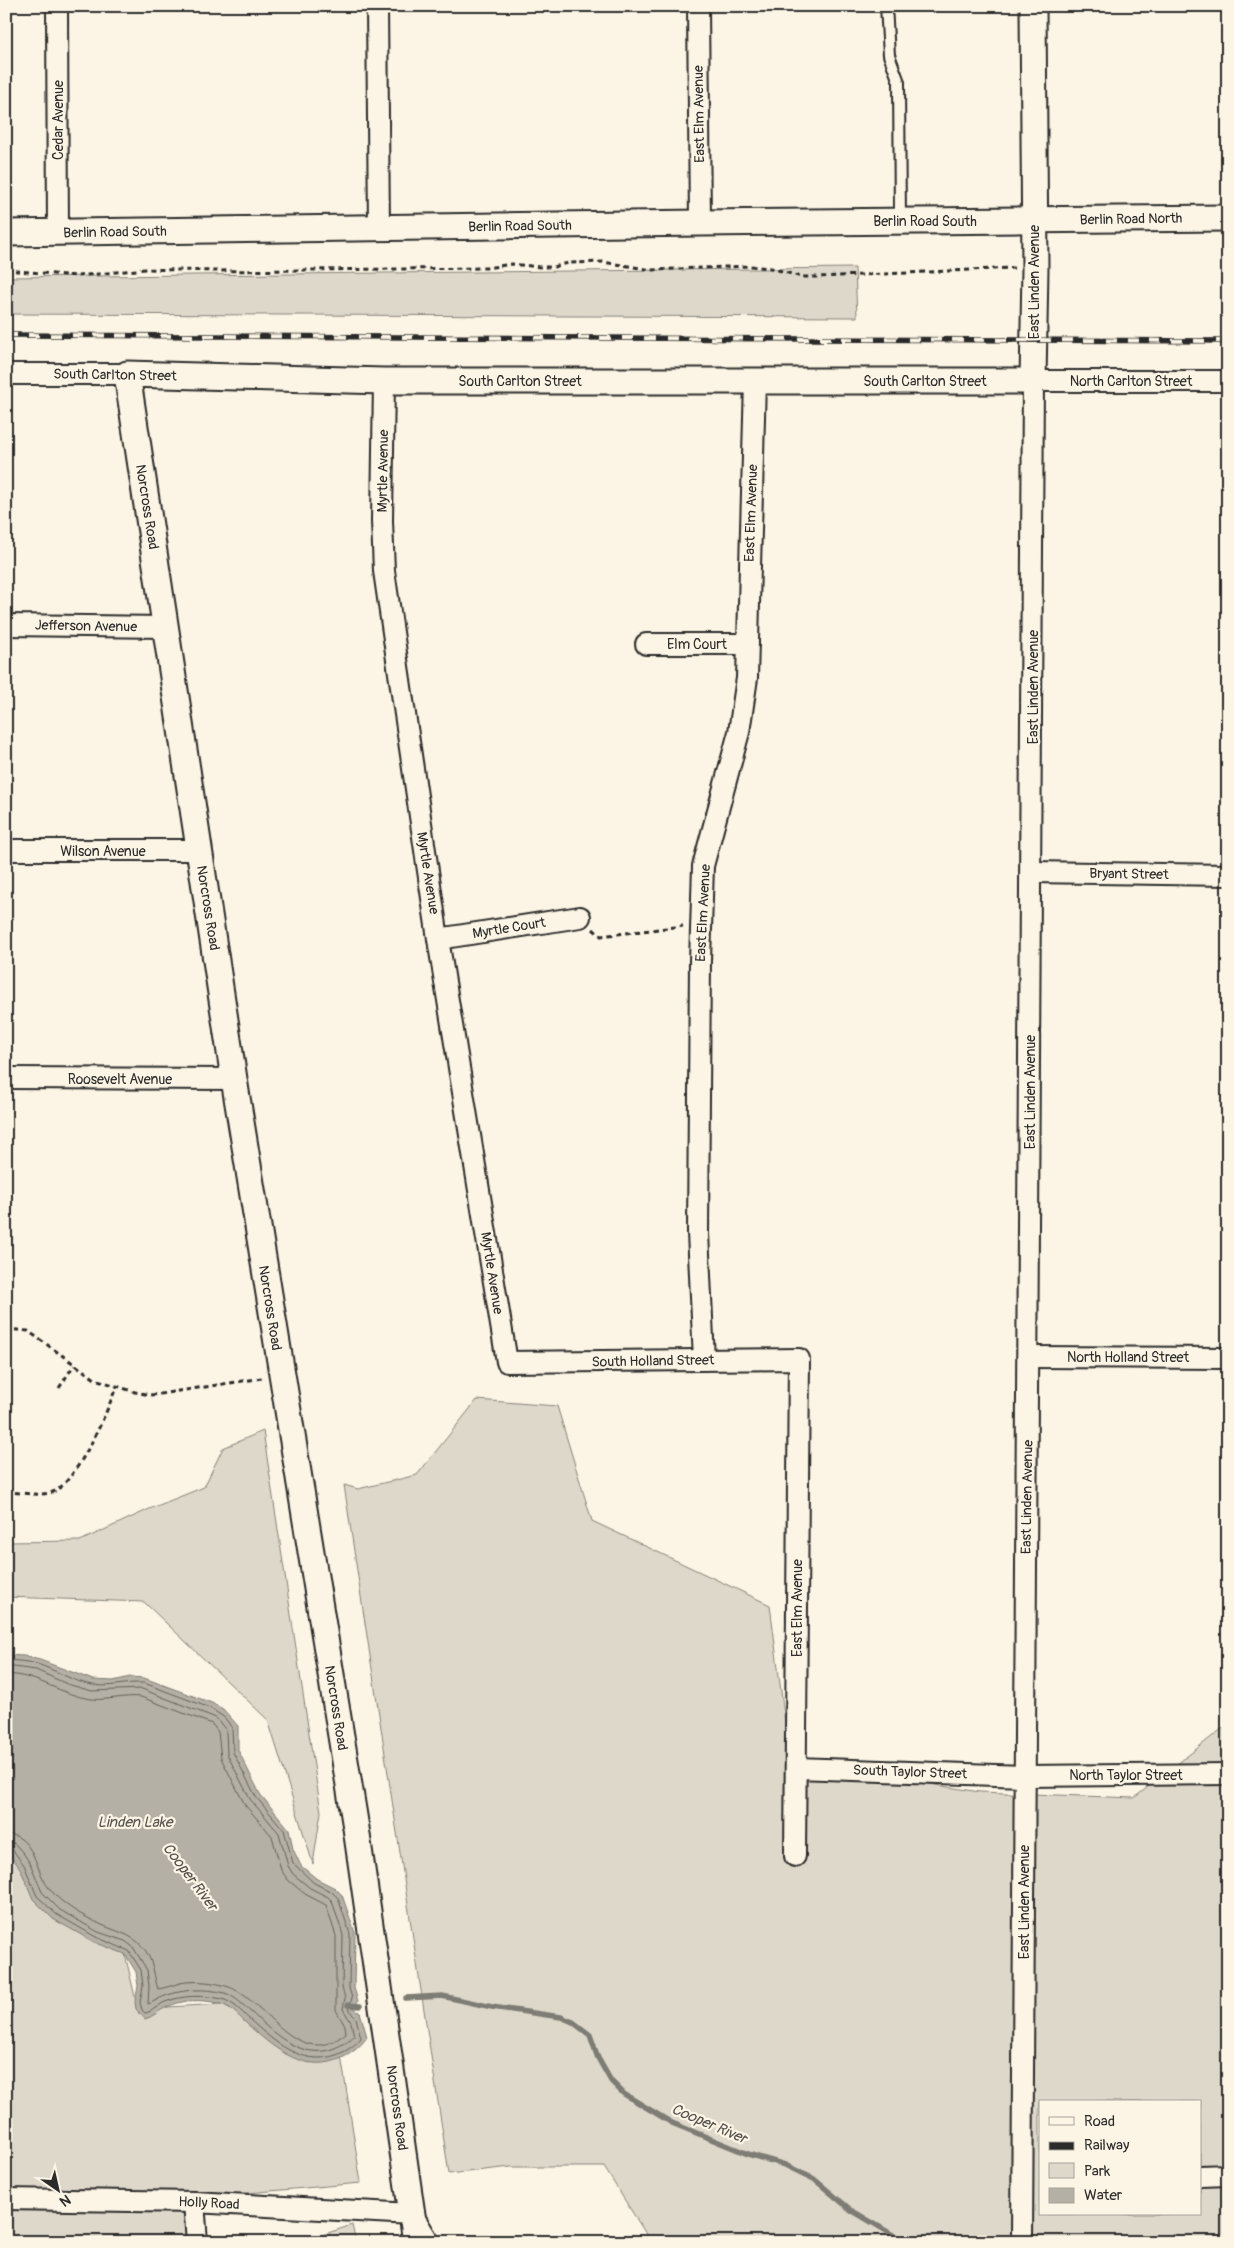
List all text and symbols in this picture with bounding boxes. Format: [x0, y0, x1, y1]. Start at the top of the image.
street label: East Elm Avenue [690, 65, 708, 163]
street label: Cedar Avenue [50, 80, 67, 160]
street label: Berlin Road North [1080, 210, 1182, 228]
street label: Berlin Road South [873, 213, 977, 230]
street label: Berlin Road South [468, 217, 572, 235]
street label: Berlin Road South [63, 223, 167, 241]
street label: East Linden Avenue [1026, 225, 1043, 339]
street label: South Carlton Street [53, 365, 177, 385]
street label: South Carlton Street [458, 373, 582, 390]
street label: South Carlton Street [863, 373, 987, 390]
street label: North Carlton Street [1070, 373, 1193, 390]
street label: Myrtle Avenue [374, 429, 392, 513]
street label: Norcross Road [132, 463, 162, 551]
street label: East Elm Avenue [741, 464, 761, 562]
street label: Jefferson Avenue [35, 617, 137, 635]
street label: East Linden Avenue [1025, 630, 1042, 744]
street label: Elm Court [667, 636, 727, 653]
street label: Myrtle Avenue [413, 831, 443, 915]
street label: Wilson Avenue [60, 843, 146, 860]
street label: Norcross Road [193, 864, 223, 952]
street label: East Elm Avenue [692, 864, 714, 962]
street label: Bryant Street [1089, 865, 1169, 883]
street label: Myrtle Court [471, 914, 547, 942]
street label: East Linden Avenue [1022, 1035, 1039, 1149]
street label: Roosevelt Avenue [68, 1071, 172, 1088]
street label: Myrtle Avenue [477, 1231, 507, 1315]
street label: Norcross Road [255, 1264, 285, 1352]
street label: North Holland Street [1067, 1349, 1189, 1366]
street label: South Holland Street [591, 1351, 715, 1371]
street label: East Linden Avenue [1018, 1440, 1036, 1554]
street label: East Elm Avenue [789, 1559, 806, 1657]
street label: Norcross Road [321, 1664, 351, 1752]
street label: South Taylor Street [853, 1762, 968, 1783]
street label: North Taylor Street [1069, 1767, 1183, 1784]
water label: Linden Lake [98, 1813, 174, 1832]
water label: Cooper River [158, 1839, 223, 1916]
street label: East Linden Avenue [1016, 1845, 1033, 1959]
street label: Norcross Road [383, 2064, 411, 2152]
water label: Cooper River [669, 2100, 751, 2149]
legend [1039, 2100, 1202, 2216]
text: Road [1084, 2112, 1115, 2131]
text: Railway [1084, 2136, 1130, 2155]
text: Park [1084, 2162, 1111, 2181]
north arrow [32, 2166, 82, 2216]
text: Water [1084, 2186, 1123, 2205]
text: N [56, 2191, 74, 2210]
street label: Holly Road [178, 2193, 240, 2213]

